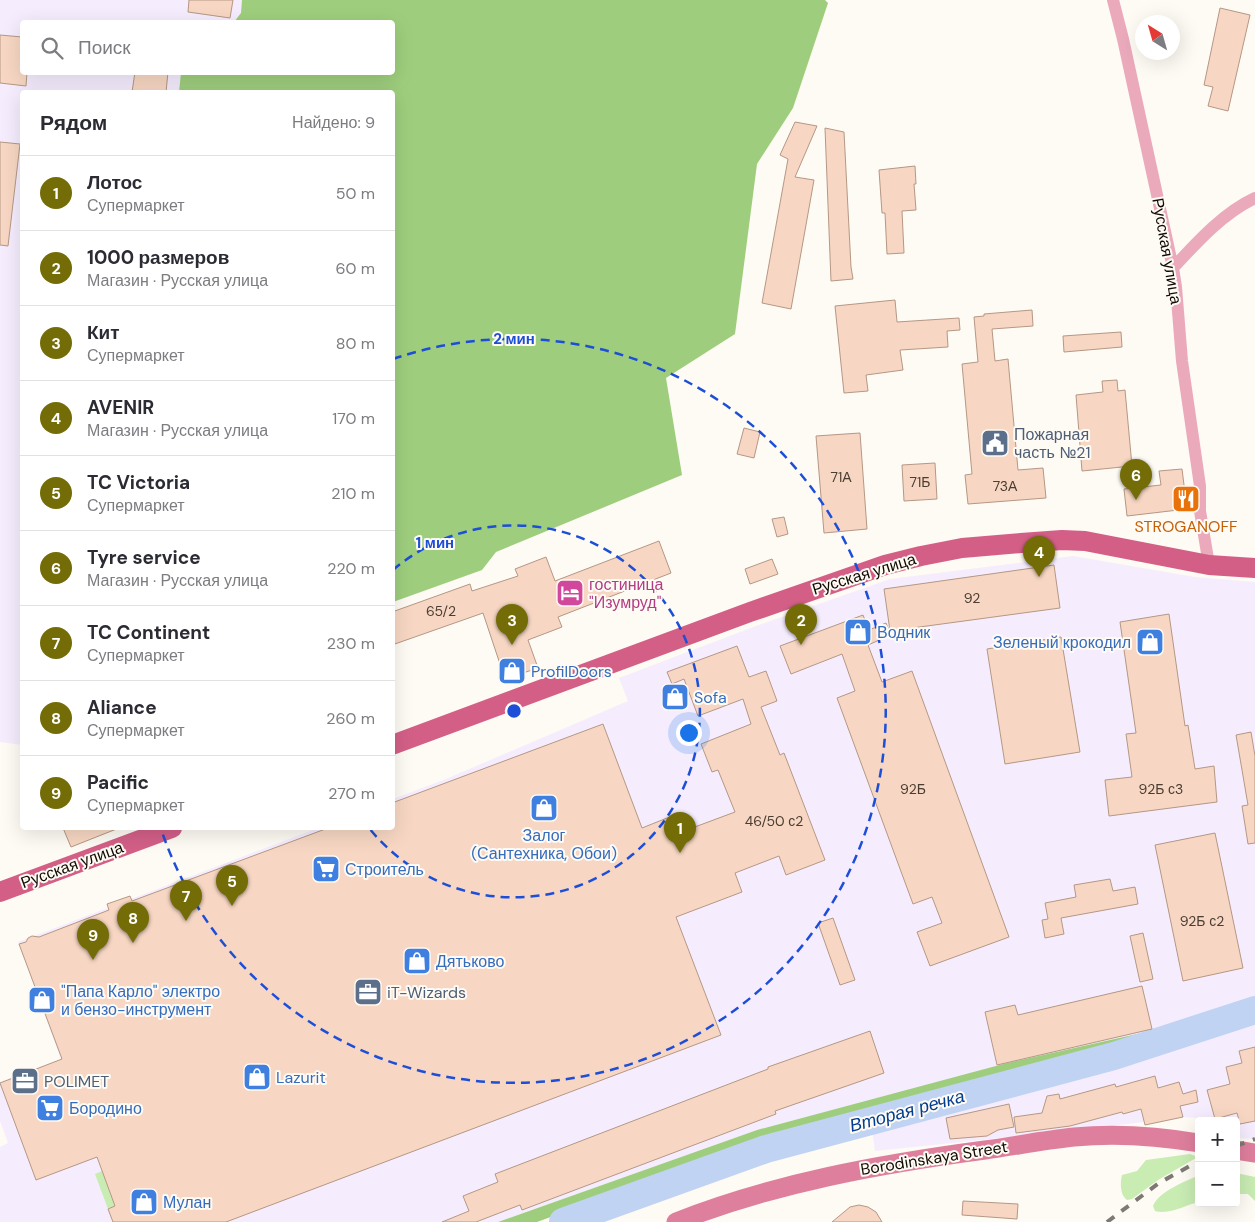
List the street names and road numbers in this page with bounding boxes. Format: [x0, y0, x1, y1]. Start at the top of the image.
street label: Русская улица [1147, 196, 1187, 306]
street label: Русская улица [809, 548, 919, 600]
street label: Русская улица [18, 837, 126, 893]
street label: Borodinskaya Street [859, 1136, 1009, 1180]

